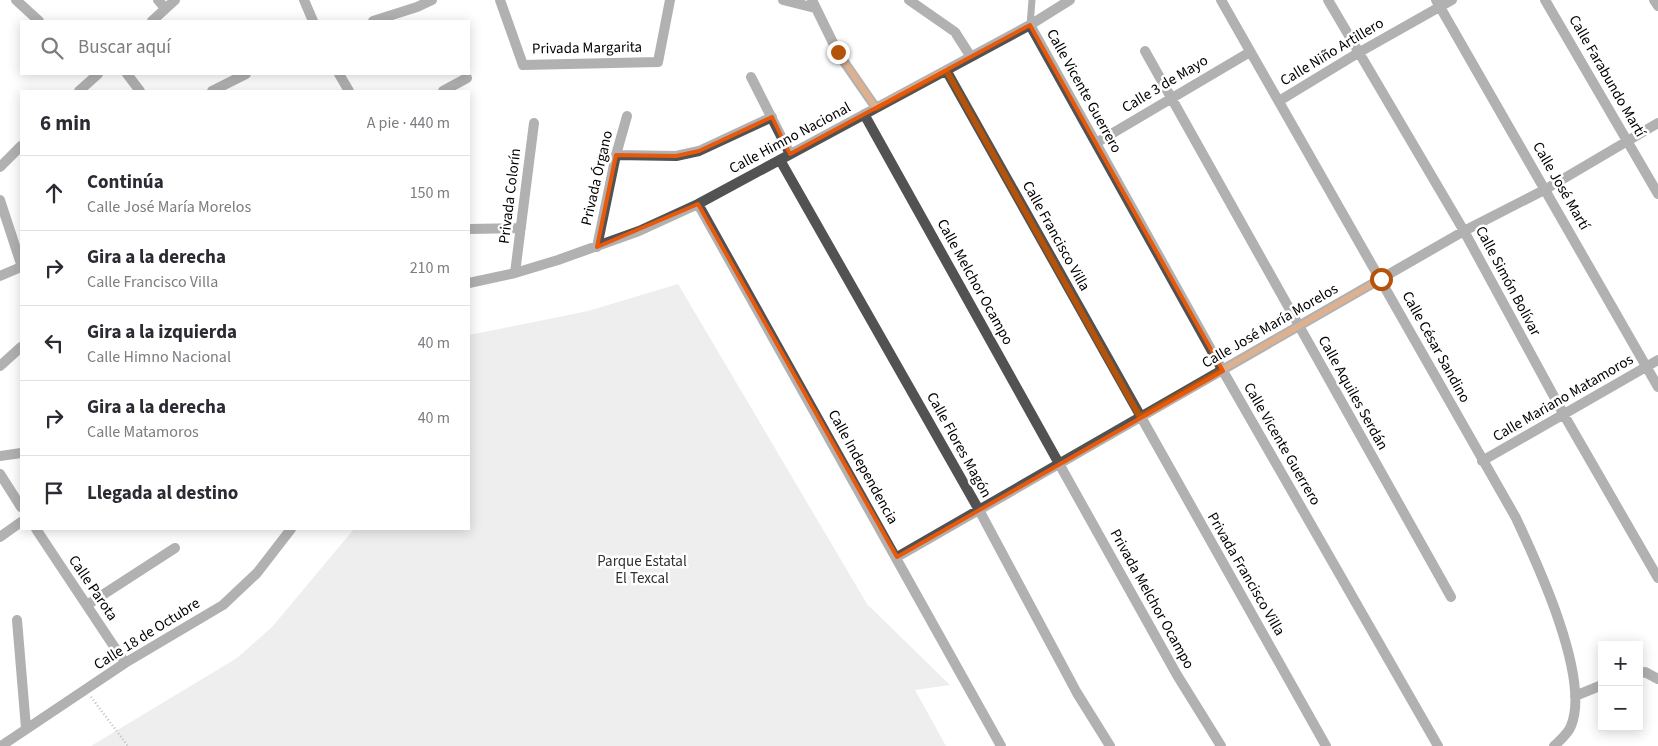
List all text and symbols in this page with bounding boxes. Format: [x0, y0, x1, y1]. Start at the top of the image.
street label: Calle Farabundo Martí [1563, 11, 1651, 142]
street label: Calle Niño Artillero [1276, 13, 1388, 91]
search box [20, 20, 470, 75]
street label: Calle Vicente Guerrero [1041, 25, 1127, 157]
icon: search [38, 34, 66, 62]
text: Buscar aquí [78, 34, 171, 61]
street label: Privada Margarita [532, 37, 642, 59]
route end [827, 41, 850, 64]
street label: Calle 3 de Mayo [1118, 50, 1212, 118]
street label: Calle Himno Nacional [725, 97, 855, 179]
text: 6 min [40, 108, 91, 138]
text: A pie · 440 m [367, 112, 450, 134]
street label: Privada Órgano [576, 128, 618, 228]
street label: Calle José Martí [1527, 138, 1595, 235]
street label: Privada Colorín [494, 147, 526, 245]
text: Continúa [87, 169, 164, 196]
street label: Calle Francisco Villa [1017, 177, 1095, 295]
icon: ahead [40, 179, 68, 207]
text: 150 m [410, 182, 450, 204]
text: Calle José María Morelos [87, 196, 251, 218]
street label: Calle Melchor Ocampo [932, 215, 1018, 349]
street label: Calle Simón Bolívar [1470, 222, 1546, 340]
text: Gira a la derecha [87, 244, 226, 271]
icon: right [40, 254, 68, 282]
text: 210 m [410, 257, 450, 279]
route start [1370, 268, 1393, 291]
text: Calle Francisco Villa [87, 271, 218, 293]
street label: Calle José María Morelos [1198, 278, 1342, 374]
street label: Calle César Sandino [1397, 288, 1475, 406]
text: Gira a la izquierda [87, 319, 237, 346]
icon: left [40, 329, 68, 357]
text: 40 m [418, 332, 450, 354]
street label: Calle Aquiles Serdán [1313, 332, 1393, 454]
text: Calle Himno Nacional [87, 346, 231, 368]
street label: Calle Mariano Matamoros [1489, 349, 1637, 447]
street label: Calle Vicente Guerrero [1238, 379, 1326, 509]
street label: Calle Flores Magón [921, 389, 997, 501]
text: Gira a la derecha [87, 394, 226, 421]
icon: right [40, 404, 68, 432]
street label: Calle Independencia [823, 406, 903, 528]
text: 40 m [418, 407, 450, 429]
text: Calle Matamoros [87, 421, 199, 443]
icon: arrive [40, 479, 68, 507]
text: Llegada al destino [87, 480, 238, 507]
street label: Privada Francisco Villa [1202, 508, 1290, 640]
street label: Privada Melchor Ocampo [1105, 525, 1199, 673]
street label: Calle Parota [63, 551, 123, 625]
park label: Parque Estatal El Texcal [597, 551, 687, 589]
street label: Calle 18 de Octubre [90, 593, 204, 675]
map controls [1598, 641, 1643, 731]
button: + [1598, 641, 1643, 686]
button: − [1598, 686, 1643, 731]

